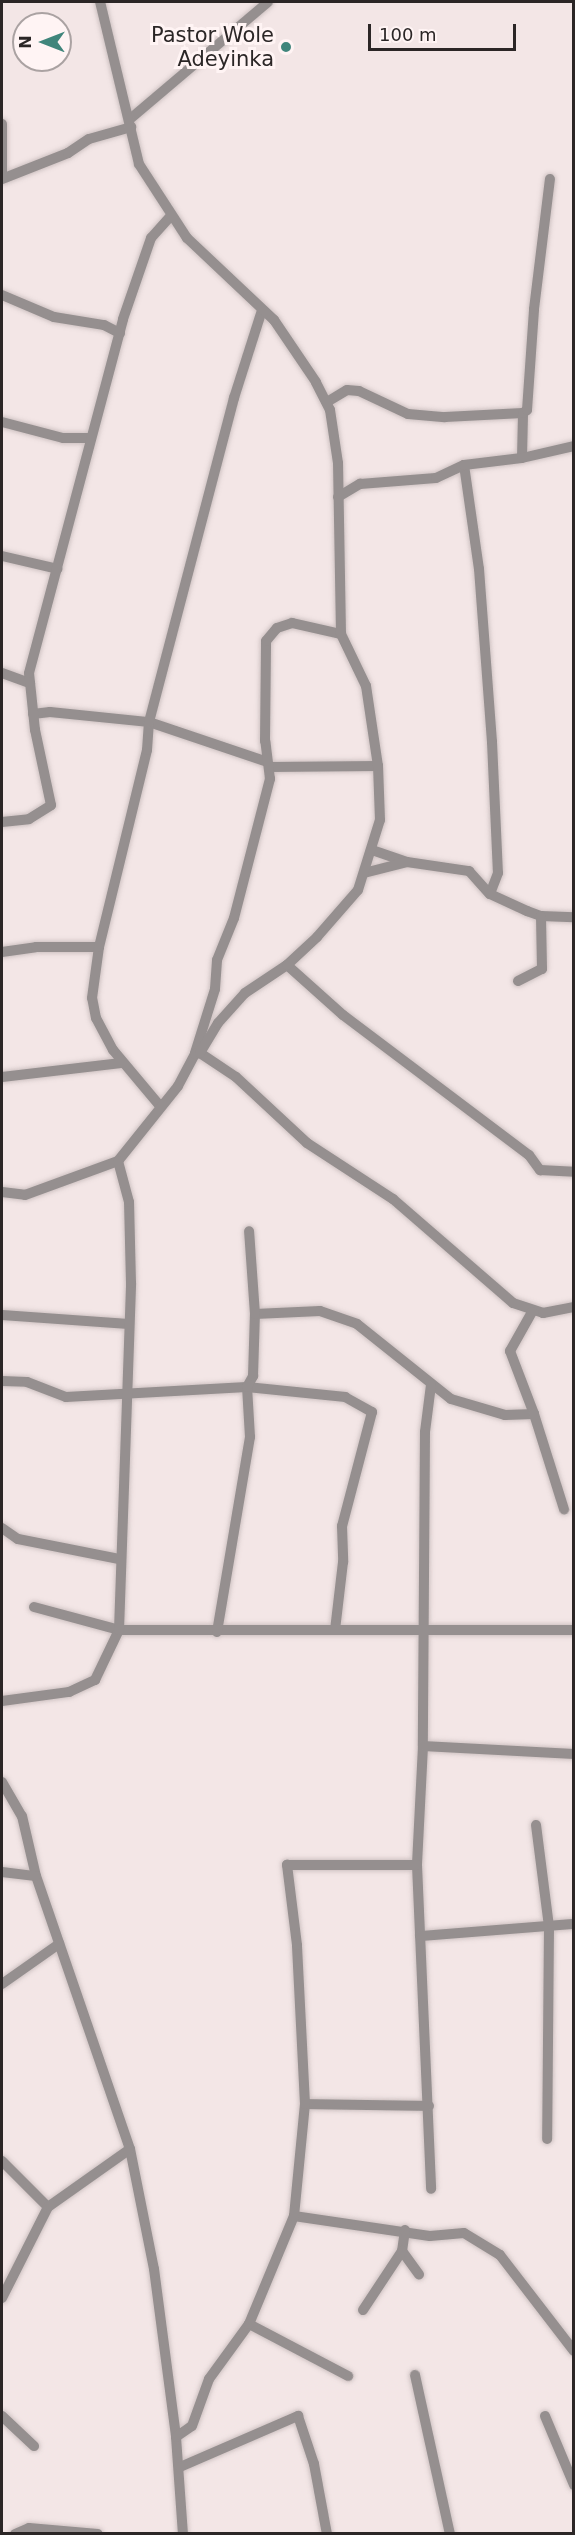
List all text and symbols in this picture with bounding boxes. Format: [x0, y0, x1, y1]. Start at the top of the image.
north arrow [12, 12, 72, 72]
scale bar [371, 12, 520, 50]
place label: Pastor Wole Adeyinka [151, 22, 274, 72]
text: 100 m [379, 24, 437, 45]
text: N [16, 35, 35, 49]
marker: Pastor Wole Adeyinka [279, 40, 293, 54]

